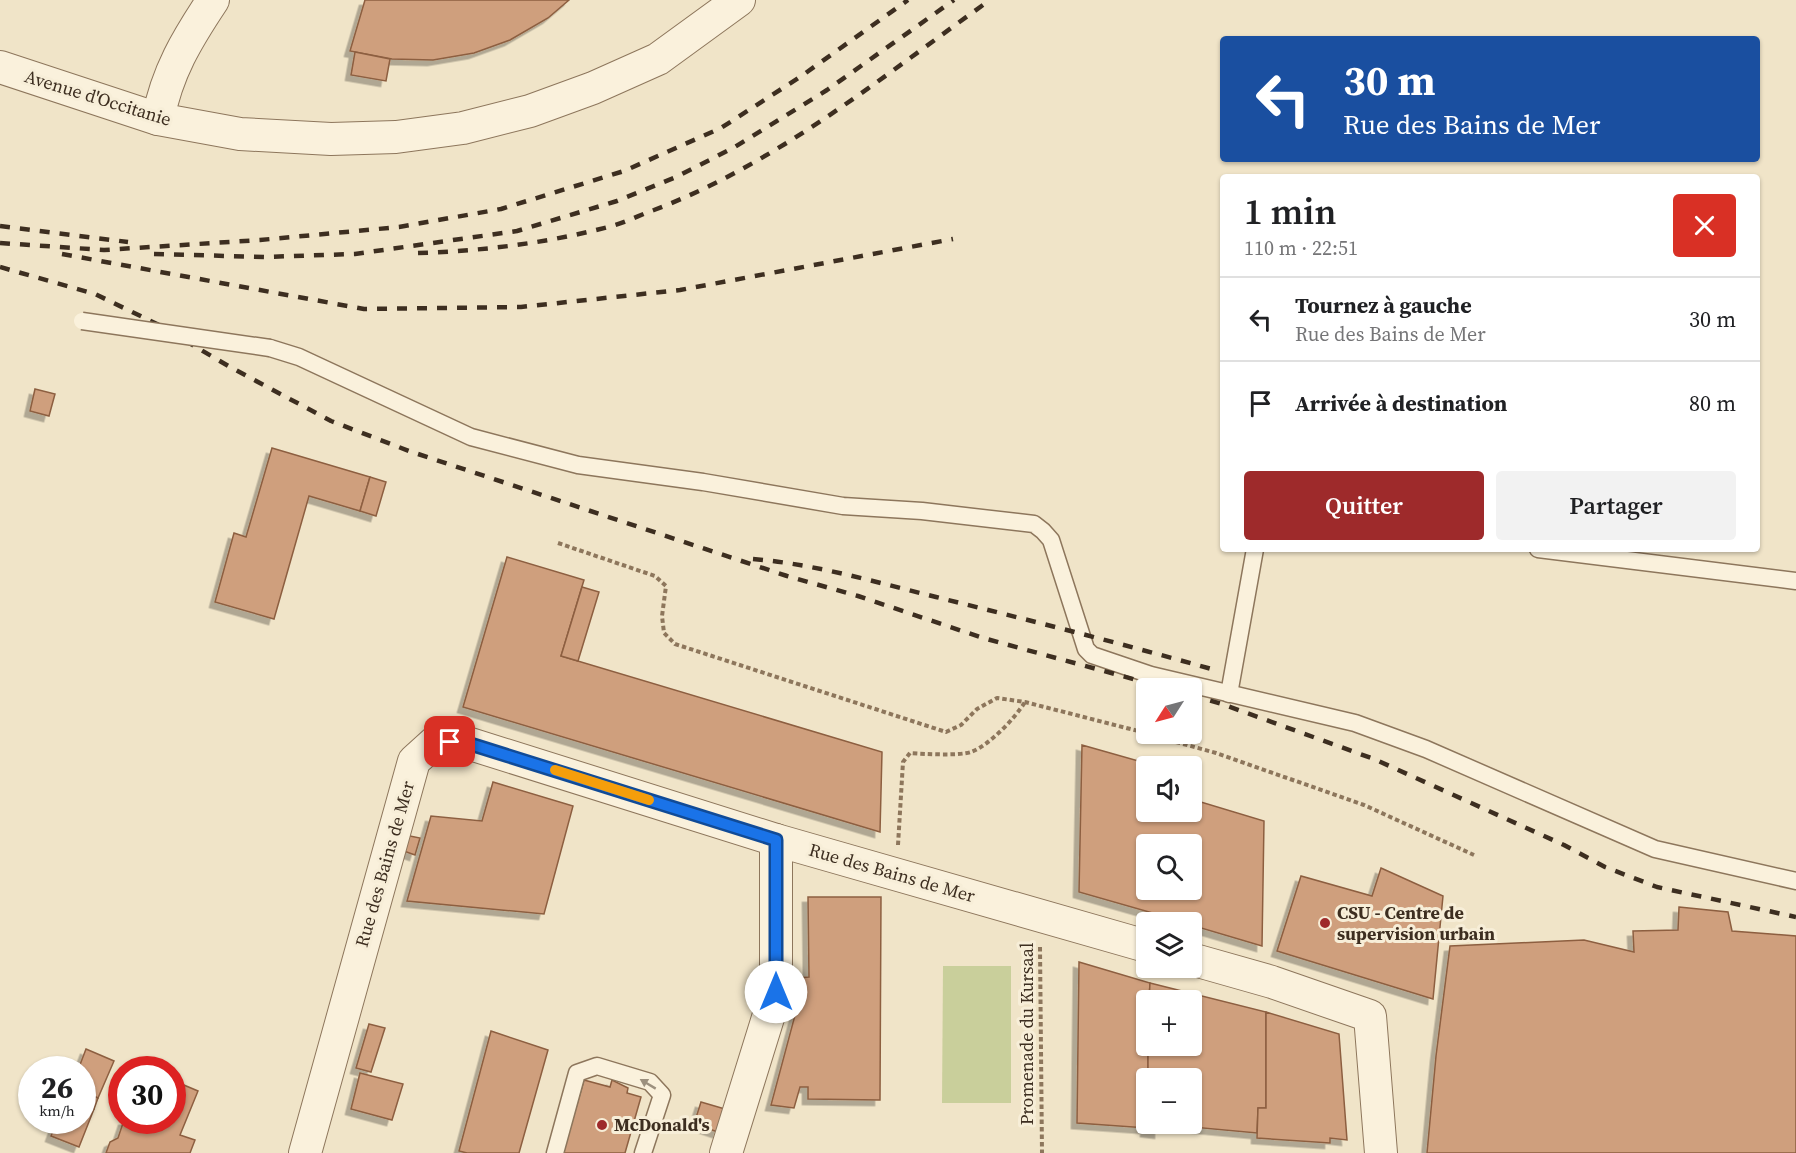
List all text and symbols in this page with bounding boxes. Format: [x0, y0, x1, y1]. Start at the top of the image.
text: 30 m [1343, 51, 1436, 109]
icon: left [1244, 60, 1322, 138]
street label: Avenue d'Occitanie [22, 63, 174, 132]
text: Rue des Bains de Mer [1343, 106, 1600, 143]
text: 1 min [1244, 187, 1336, 236]
button: close [1673, 194, 1736, 257]
text: 110 m · 22:51 [1244, 234, 1358, 262]
text: Tournez à gauche [1295, 290, 1472, 320]
icon: left [1244, 303, 1277, 336]
text: 30 m [1689, 304, 1736, 334]
text: Rue des Bains de Mer [1295, 320, 1486, 348]
icon: arrive [1244, 387, 1277, 420]
text: Arrivée à destination [1295, 388, 1507, 418]
text: 80 m [1689, 388, 1736, 418]
button: Quitter [1244, 471, 1484, 540]
button: Partager [1496, 471, 1736, 540]
north arrow [1136, 678, 1202, 744]
map controls [1136, 678, 1202, 1134]
pin [424, 716, 475, 767]
icon: arrive [433, 725, 466, 758]
button: sound [1136, 756, 1202, 822]
street label: Rue des Bains de Mer [349, 778, 420, 950]
button: search [1136, 834, 1202, 900]
street label: Rue des Bains de Mer [806, 837, 978, 908]
place label: CSU - Centre de supervision urbain [1337, 900, 1495, 946]
button: layers [1136, 912, 1202, 978]
marker: CSU - Centre de supervision urbain [1318, 916, 1332, 930]
street label: Promenade du Kursaal [1014, 943, 1039, 1125]
position arrow [744, 960, 808, 1024]
button: + [1136, 990, 1202, 1056]
speed limit sign: 30 [108, 1056, 186, 1134]
text: 26 [41, 1067, 73, 1108]
button: − [1136, 1068, 1202, 1134]
one-way arrow [639, 1079, 656, 1089]
text: km/h [39, 1100, 75, 1121]
place label: McDonald's [614, 1112, 710, 1137]
marker: McDonald's [595, 1118, 609, 1132]

